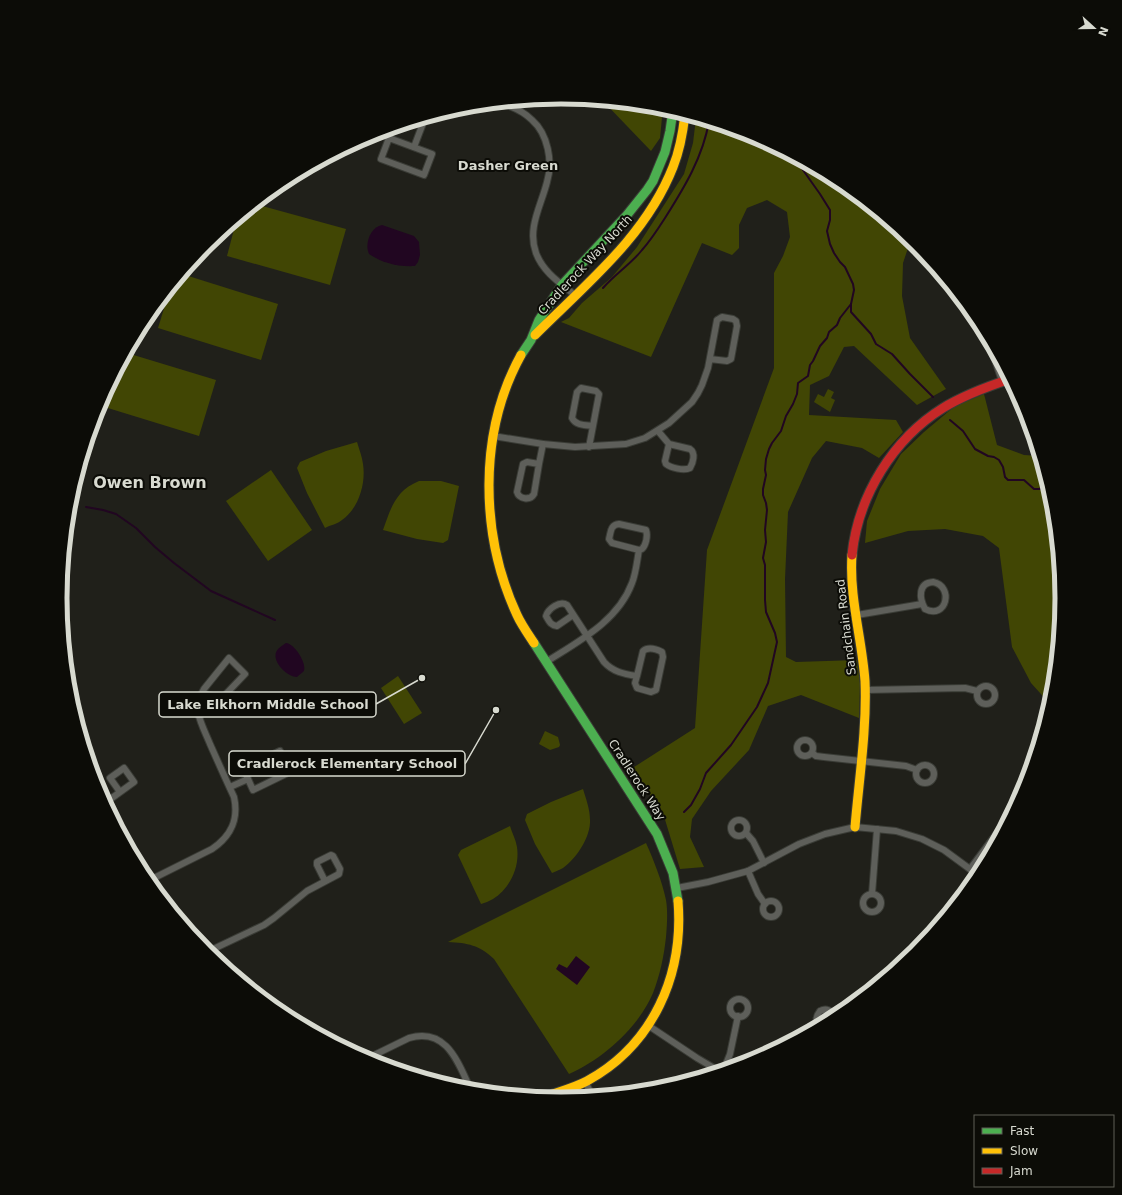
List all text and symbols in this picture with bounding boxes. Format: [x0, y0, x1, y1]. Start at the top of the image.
north arrow [1074, 8, 1114, 48]
text: N [1095, 25, 1111, 38]
district label: Dasher Green [458, 158, 558, 173]
street label: Cradlerock Way North [535, 212, 635, 318]
district label: Owen Brown [93, 473, 207, 492]
street label: Sandchain Road [833, 578, 859, 676]
callout: Lake Elkhorn Middle School [159, 692, 376, 717]
text: Lake Elkhorn Middle School [167, 697, 369, 712]
street label: Cradlerock Way [606, 737, 668, 823]
callout: Cradlerock Elementary School [229, 751, 465, 776]
text: Cradlerock Elementary School [237, 756, 457, 771]
legend [974, 1115, 1114, 1187]
text: Fast [1010, 1124, 1034, 1138]
text: Slow [1010, 1144, 1038, 1158]
text: Jam [1009, 1164, 1033, 1178]

